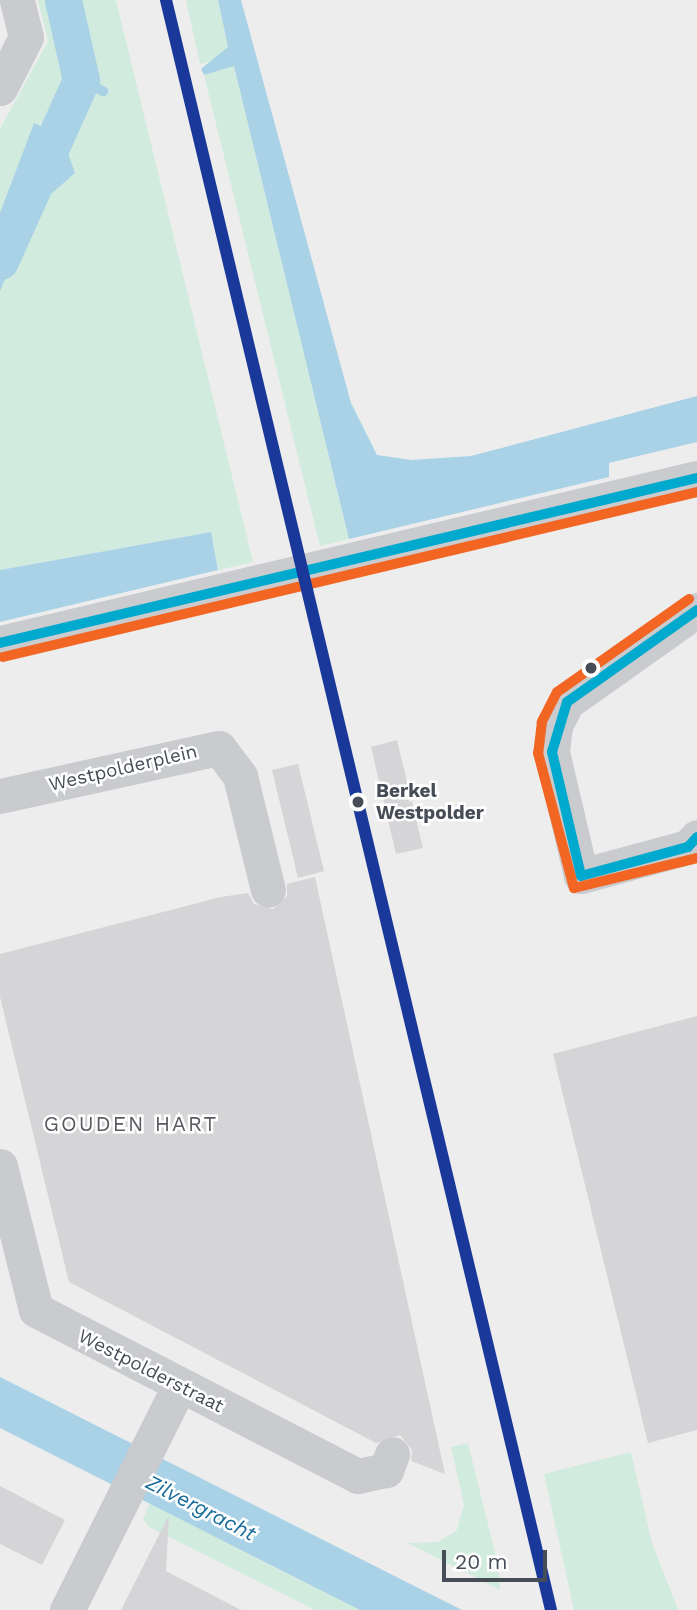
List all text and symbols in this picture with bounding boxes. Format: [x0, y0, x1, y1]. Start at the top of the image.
unlabelled marker [584, 661, 598, 675]
street label: Westpolderplein [46, 740, 200, 796]
place label: Berkel Westpolder [376, 780, 484, 824]
marker: Berkel Westpolder [346, 790, 370, 814]
district label: GOUDEN HART [45, 1111, 217, 1137]
street label: Westpolderstraat [74, 1324, 228, 1418]
water label: Zilvergracht [142, 1470, 260, 1546]
scale bar [445, 1536, 550, 1580]
text: 20 m [455, 1549, 507, 1574]

